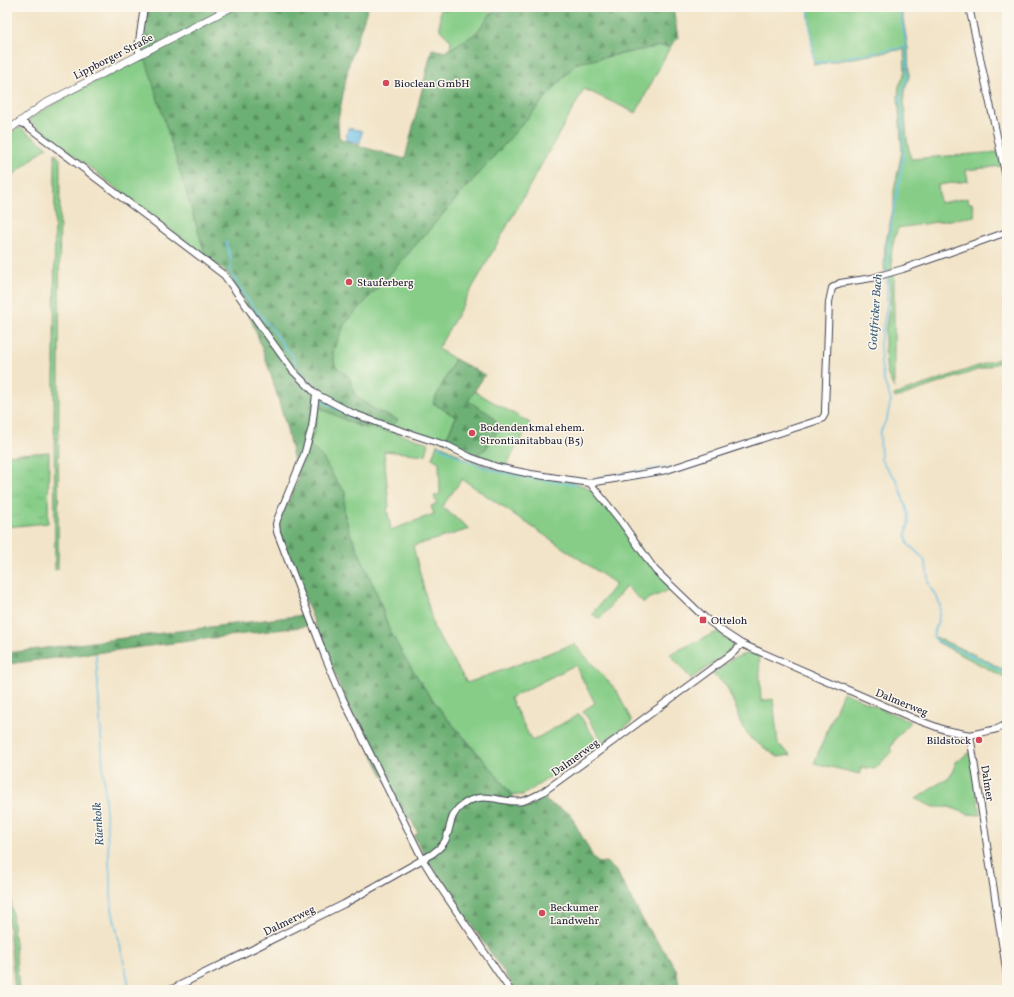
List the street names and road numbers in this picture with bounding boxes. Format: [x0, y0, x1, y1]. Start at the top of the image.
street label: Lippborger Straße [71, 31, 156, 84]
street label: Dalmerweg [873, 686, 930, 721]
street label: Dalmerweg [549, 736, 603, 781]
street label: Dalmer [976, 764, 997, 803]
street label: Dalmerweg [261, 902, 318, 940]

